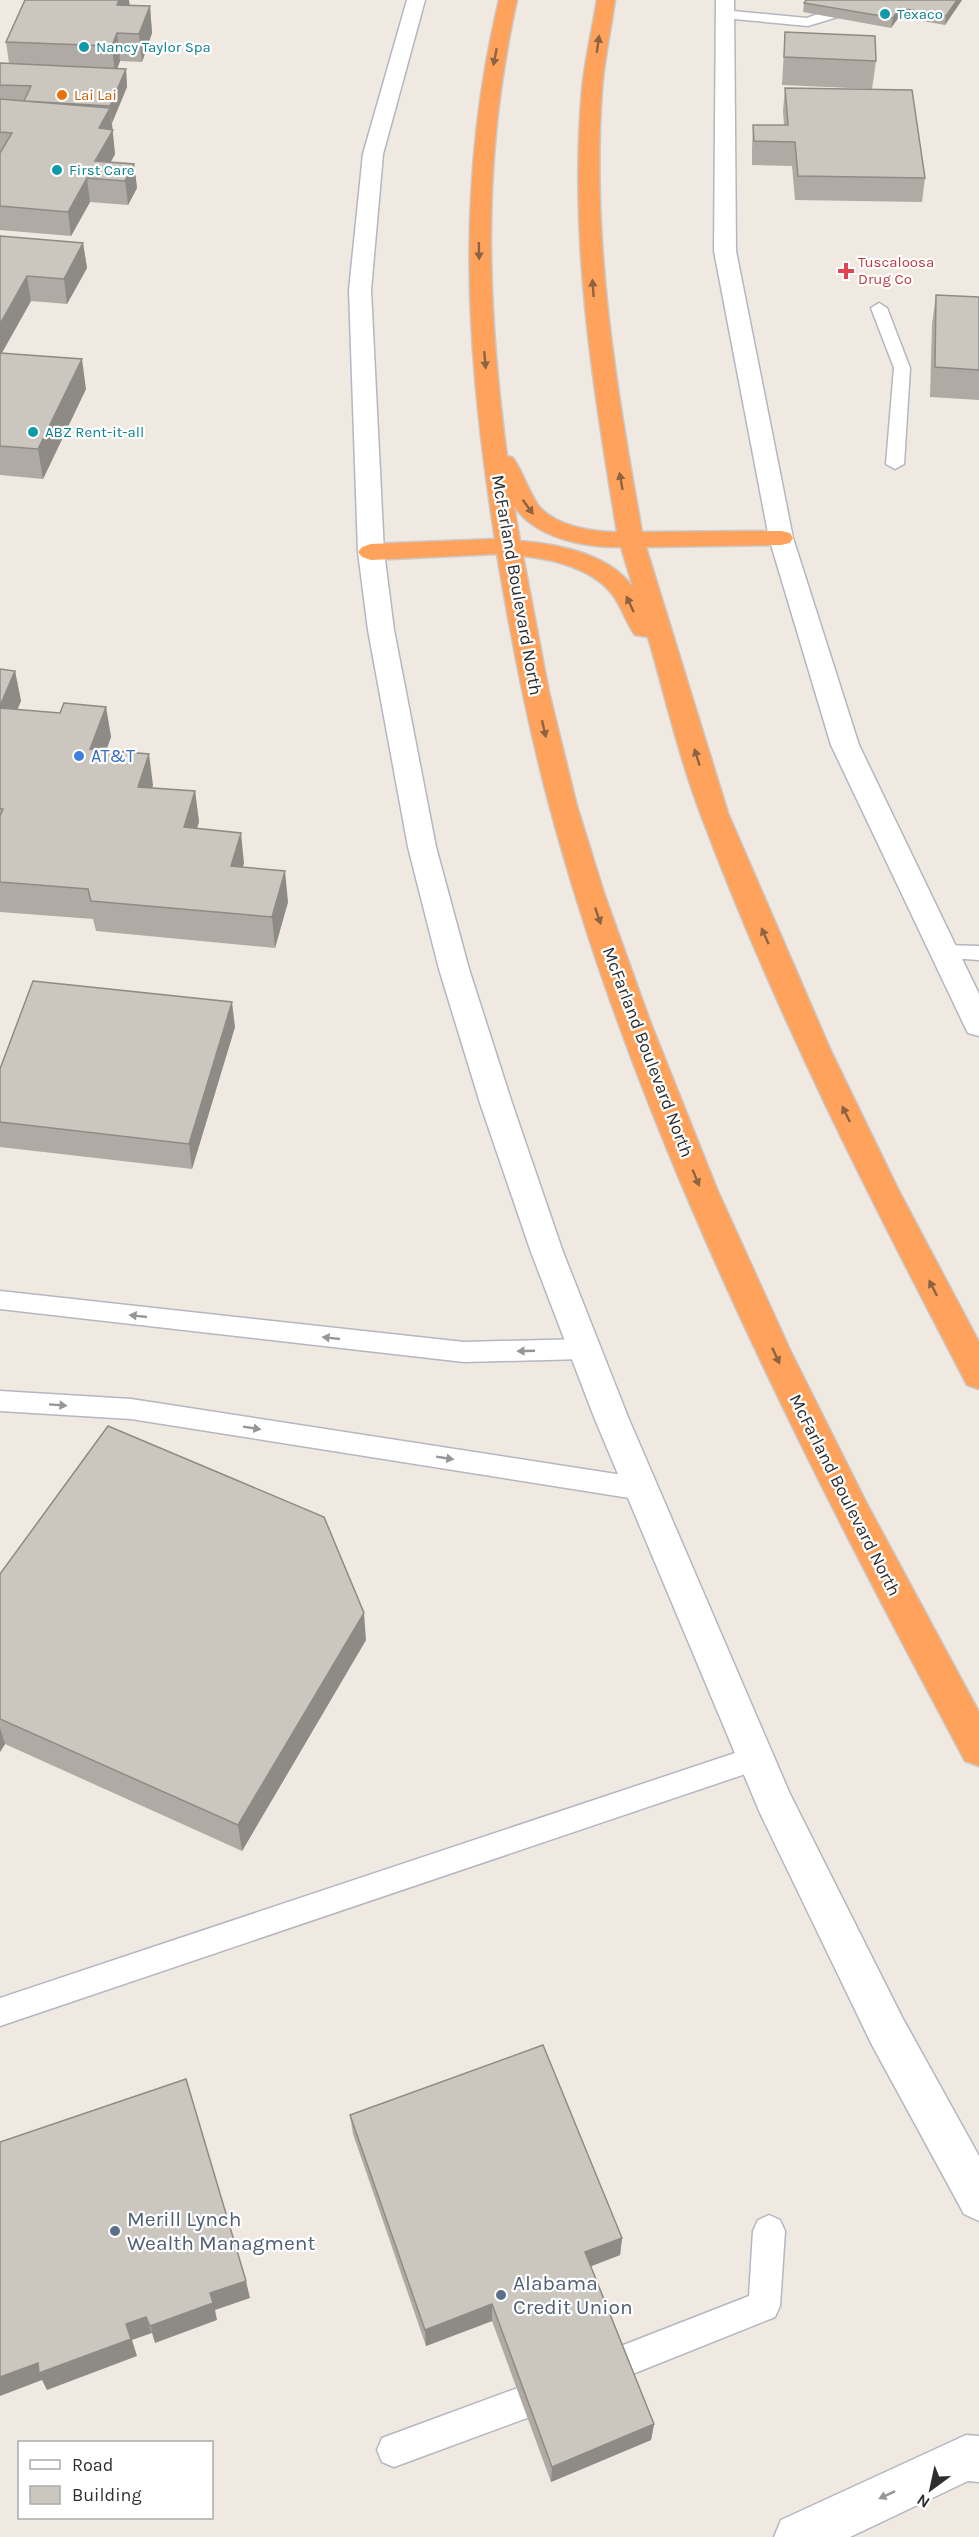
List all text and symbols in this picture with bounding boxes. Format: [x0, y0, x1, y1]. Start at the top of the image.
place label: Texaco [897, 5, 943, 23]
marker: Texaco [878, 7, 892, 21]
one-way arrow [594, 35, 603, 54]
place label: Nancy Taylor Spa [96, 38, 211, 56]
marker: Nancy Taylor Spa [77, 40, 91, 54]
one-way arrow [491, 48, 500, 67]
place label: Lai Lai [74, 86, 117, 104]
marker: Lai Lai [55, 88, 69, 102]
place label: First Care [69, 161, 134, 179]
marker: First Care [50, 163, 64, 177]
one-way arrow [474, 242, 484, 261]
place label: Tuscaloosa Drug Co [858, 253, 934, 288]
marker: Tuscaloosa Drug Co [839, 264, 853, 278]
one-way arrow [588, 279, 598, 298]
one-way arrow [480, 350, 490, 369]
place label: ABZ Rent-it-all [45, 423, 144, 441]
marker: ABZ Rent-it-all [26, 425, 40, 439]
one-way arrow [616, 471, 625, 490]
street label: McFarland Boulevard North [487, 473, 547, 697]
one-way arrow [522, 499, 535, 515]
one-way arrow [625, 595, 634, 612]
one-way arrow [540, 720, 549, 739]
place label: AT&T [91, 745, 135, 767]
one-way arrow [692, 748, 701, 766]
marker: AT&T [72, 749, 86, 763]
one-way arrow [594, 907, 604, 925]
one-way arrow [760, 927, 770, 945]
street label: McFarland Boulevard North [598, 944, 698, 1160]
one-way arrow [841, 1105, 850, 1122]
one-way arrow [691, 1169, 701, 1187]
one-way arrow [928, 1280, 937, 1297]
one-way arrow [128, 1311, 147, 1321]
one-way arrow [322, 1333, 341, 1342]
one-way arrow [516, 1346, 535, 1355]
one-way arrow [771, 1347, 780, 1364]
street label: McFarland Boulevard North [784, 1390, 906, 1600]
one-way arrow [49, 1400, 68, 1409]
one-way arrow [242, 1423, 261, 1432]
one-way arrow [435, 1453, 454, 1462]
place label: Merill Lynch Wealth Managment [127, 2207, 315, 2255]
marker: Merill Lynch Wealth Managment [108, 2224, 122, 2238]
place label: Alabama Credit Union [513, 2271, 633, 2319]
marker: Alabama Credit Union [494, 2288, 508, 2302]
legend [18, 2441, 213, 2519]
text: Road [72, 2454, 113, 2476]
north arrow [901, 2459, 961, 2519]
text: Building [72, 2484, 142, 2506]
text: N [913, 2490, 933, 2512]
one-way arrow [878, 2491, 895, 2500]

